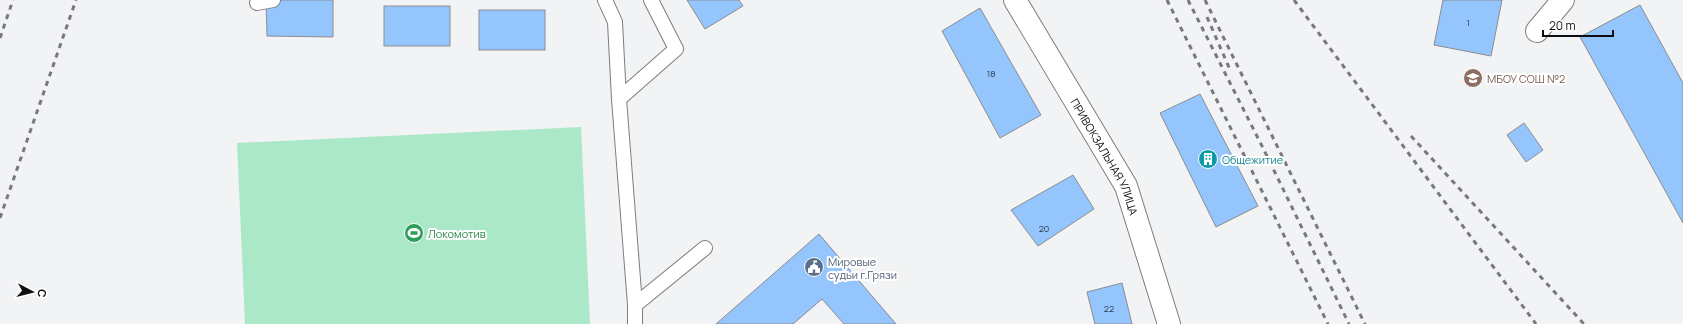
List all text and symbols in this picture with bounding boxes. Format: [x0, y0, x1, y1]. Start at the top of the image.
scale bar [1543, 12, 1613, 38]
house number: 1 [1466, 16, 1470, 29]
text: 20 m [1549, 17, 1576, 34]
house number: 18 [987, 67, 995, 80]
school or university icon: МБОУ СОШ №2 [1462, 67, 1484, 89]
place label: МБОУ СОШ №2 [1487, 71, 1565, 86]
street label: ПРИВОКЗАЛЬНАЯ УЛИЦА [1068, 95, 1142, 217]
building icon: Общежитие [1197, 148, 1219, 170]
place label: Общежитие [1222, 152, 1284, 167]
sports icon: Локомотив [403, 222, 425, 244]
house number: 20 [1039, 222, 1049, 235]
place label: Локомотив [428, 226, 486, 241]
place label: Мировые судьи г.Грязи [828, 254, 897, 282]
public building icon: Мировые судьи г.Грязи [803, 256, 825, 278]
north arrow [12, 272, 52, 312]
text: С [34, 288, 50, 298]
house number: 22 [1104, 302, 1114, 315]

